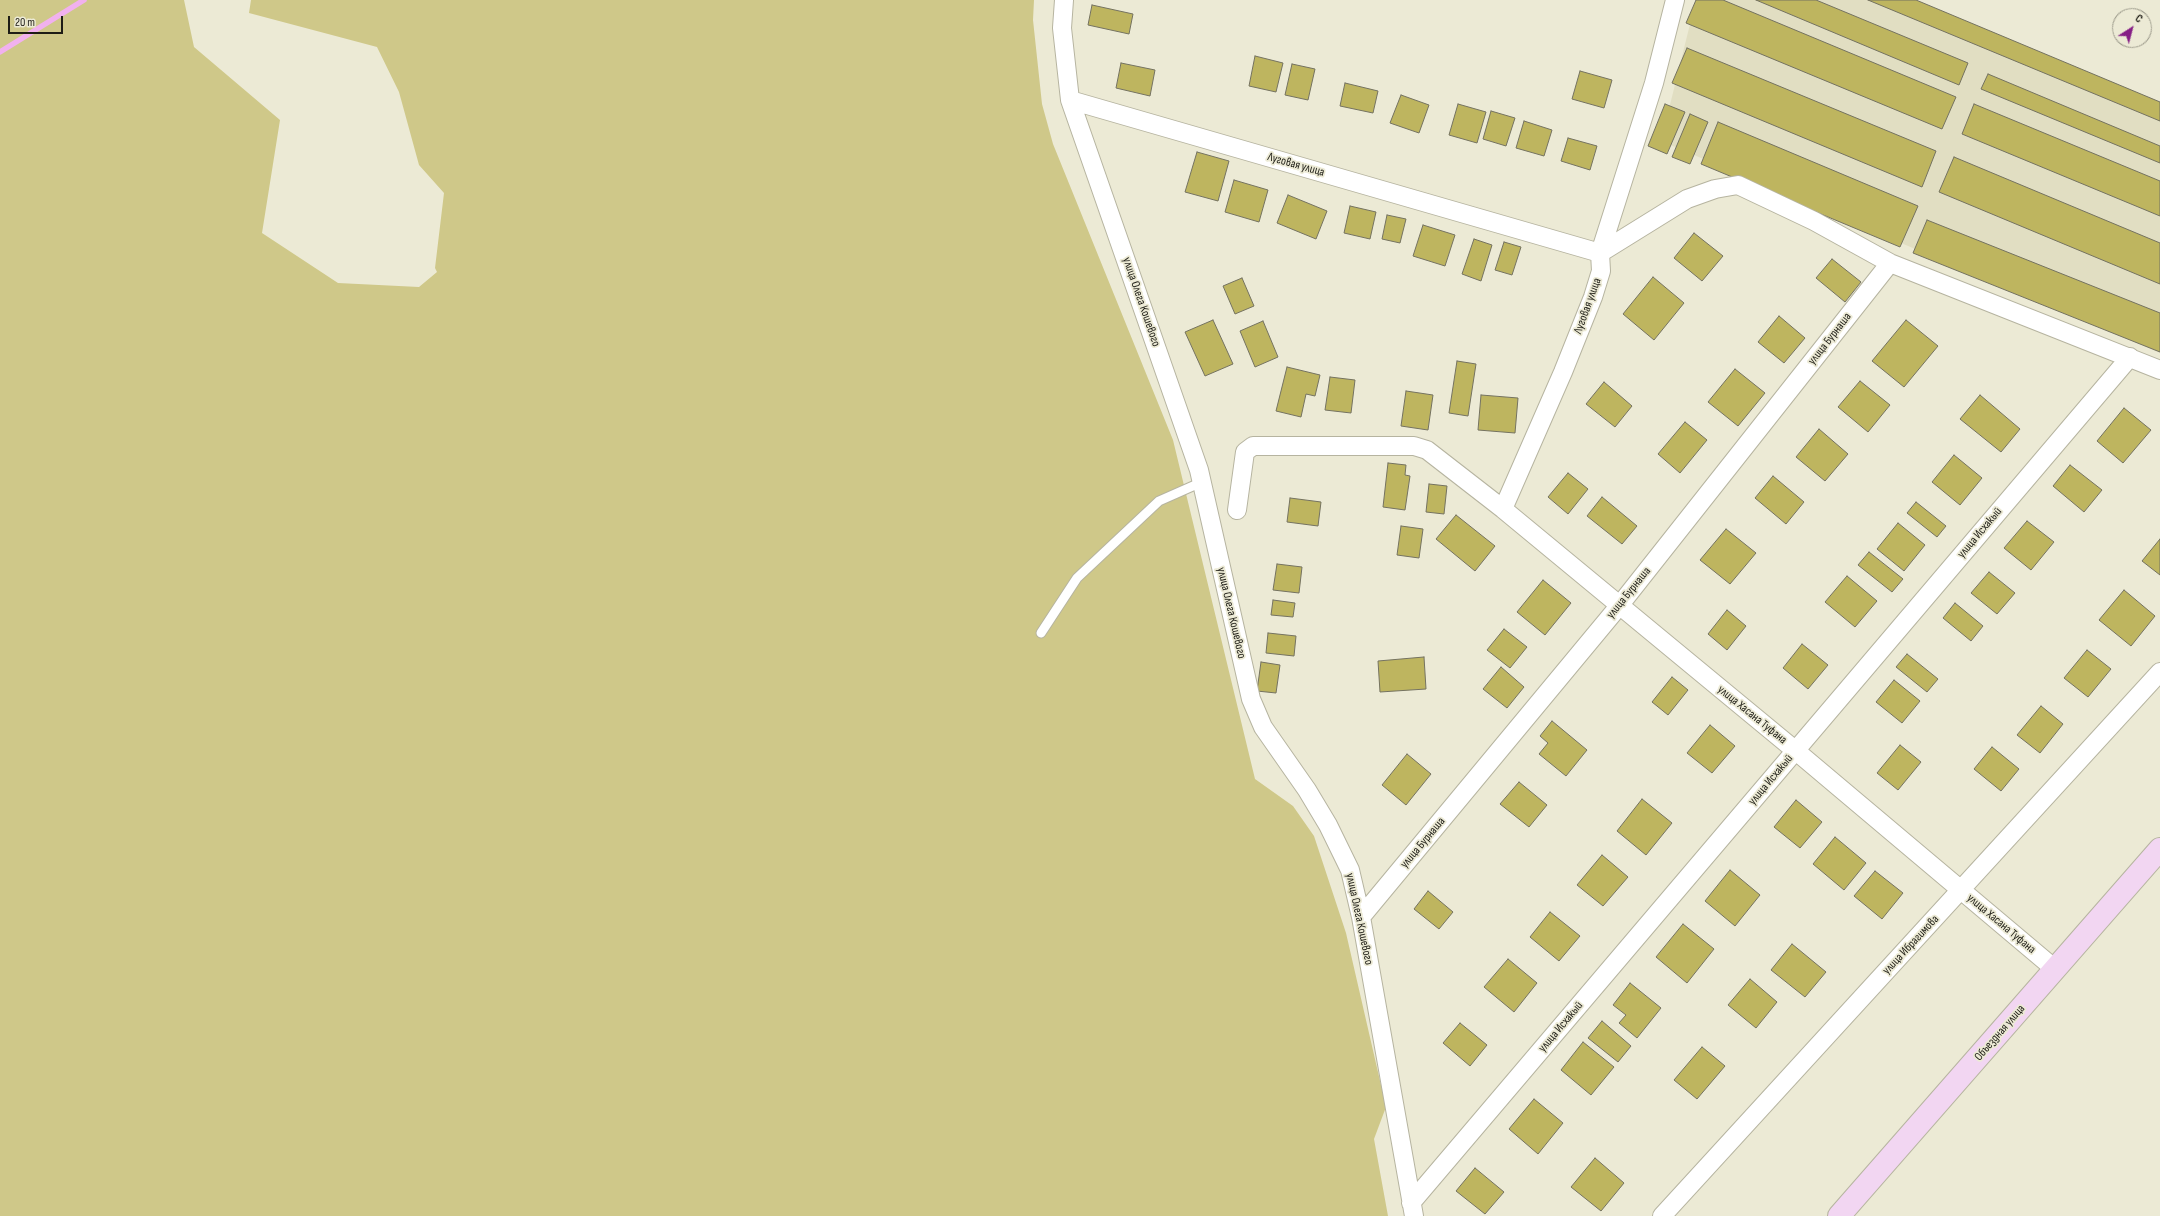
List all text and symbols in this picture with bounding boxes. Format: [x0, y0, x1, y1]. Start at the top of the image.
scale bar [10, 8, 65, 34]
north arrow [2112, 8, 2152, 48]
text: С [2133, 12, 2145, 26]
text: 20 m [15, 15, 35, 30]
street label: Луговая улица [1266, 150, 1326, 180]
street label: улица Олега Кошевого [1119, 256, 1163, 348]
street label: Луговая улица [1571, 276, 1605, 336]
street label: улица Бурнаша [1805, 310, 1855, 368]
street label: улица Исхакый [1955, 505, 2005, 561]
street label: улица Бурнаша [1604, 564, 1654, 622]
street label: улица Олега Кошевого [1213, 566, 1249, 660]
street label: улица Хасана Туфана [1714, 683, 1790, 747]
street label: улица Исхакый [1746, 752, 1796, 808]
street label: улица Бурнаша [1398, 815, 1448, 871]
street label: улица Олега Кошевого [1342, 872, 1376, 966]
street label: улица Хасана Туфана [1964, 891, 2038, 957]
street label: улица Ибрагимова [1880, 912, 1942, 978]
street label: улица Исхакый [1536, 999, 1586, 1055]
street label: Объездная улица [1972, 1002, 2028, 1064]

